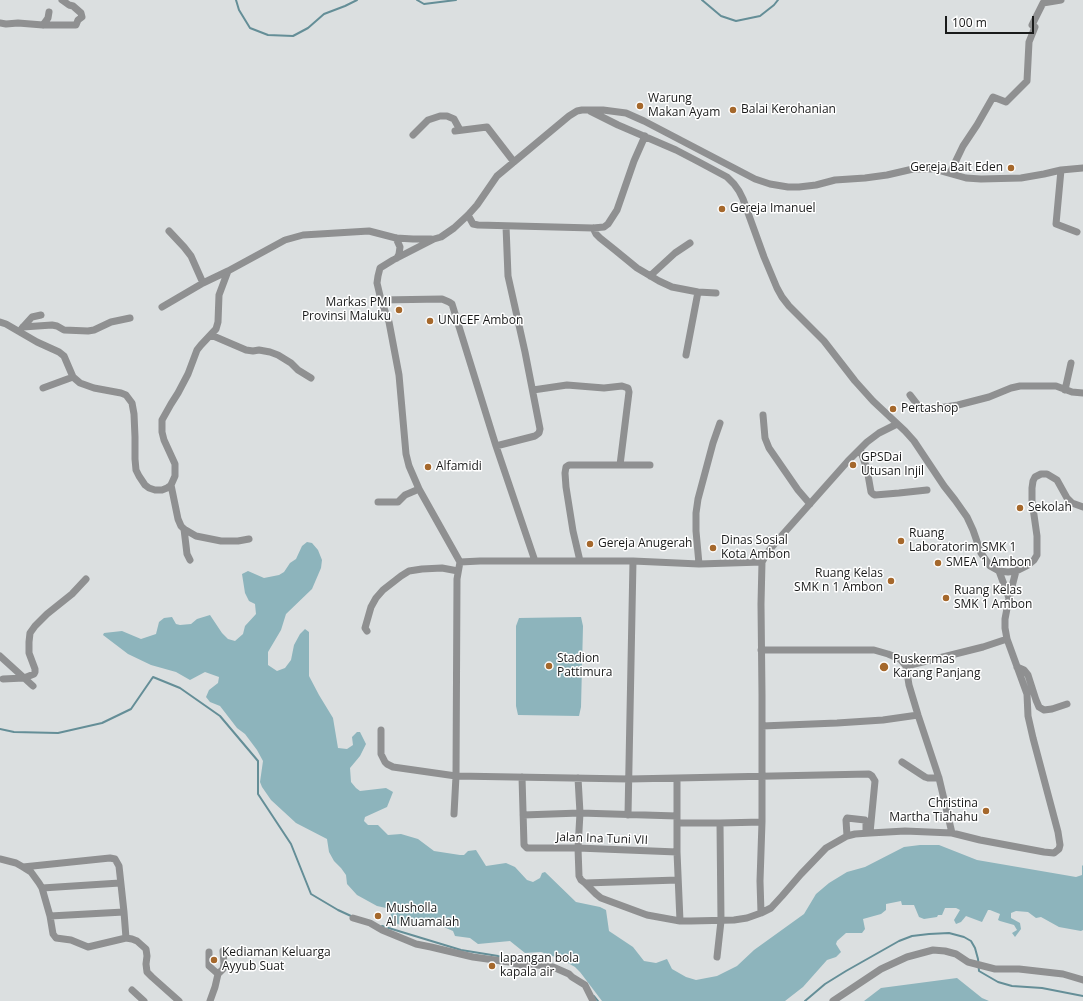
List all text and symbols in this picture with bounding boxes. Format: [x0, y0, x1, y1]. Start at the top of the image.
scale bar [947, 8, 1036, 34]
text: 100 m [952, 14, 987, 31]
place label: Warung Makan Ayam [648, 92, 720, 120]
marker: Warung Makan Ayam [635, 101, 645, 111]
place label: Balai Kerohanian [741, 103, 836, 117]
marker: Balai Kerohanian [728, 105, 738, 115]
place label: Gereja Bait Eden [910, 161, 1003, 175]
marker: Gereja Bait Eden [1006, 163, 1016, 173]
place label: Gereja Imanuel [730, 202, 816, 216]
marker: Gereja Imanuel [717, 204, 727, 214]
place label: Markas PMI Provinsi Maluku [302, 296, 391, 324]
marker: Markas PMI Provinsi Maluku [394, 305, 404, 315]
place label: UNICEF Ambon [438, 314, 523, 328]
marker: UNICEF Ambon [425, 316, 435, 326]
place label: Pertashop [901, 402, 958, 416]
marker: Pertashop [888, 404, 898, 414]
place label: GPSDai Utusan Injil [861, 451, 924, 479]
place label: Alfamidi [436, 460, 482, 474]
marker: GPSDai Utusan Injil [848, 460, 858, 470]
marker: Alfamidi [423, 462, 433, 472]
place label: Sekolah [1028, 501, 1072, 515]
marker: Sekolah [1015, 503, 1025, 513]
place label: Ruang Laboratorim SMK 1 [909, 527, 1016, 555]
place label: Dinas Sosial Kota Ambon [721, 534, 790, 562]
marker: Ruang Laboratorim SMK 1 [896, 536, 906, 546]
place label: Gereja Anugerah [598, 537, 692, 551]
marker: Gereja Anugerah [585, 539, 595, 549]
marker: Dinas Sosial Kota Ambon [708, 543, 718, 553]
place label: SMEA 1 Ambon [946, 556, 1031, 570]
marker: SMEA 1 Ambon [933, 558, 943, 568]
place label: Ruang Kelas SMK n 1 Ambon [794, 567, 883, 595]
marker: Ruang Kelas SMK n 1 Ambon [886, 576, 896, 586]
place label: Ruang Kelas SMK 1 Ambon [954, 584, 1032, 612]
marker: Ruang Kelas SMK 1 Ambon [941, 593, 951, 603]
place label: Stadion Pattimura [557, 652, 613, 680]
place label: Puskermas Karang Panjang [893, 653, 980, 681]
marker: Stadion Pattimura [544, 661, 554, 671]
marker: Puskermas Karang Panjang [878, 661, 890, 673]
place label: Christina Martha Tiahahu [889, 797, 978, 825]
marker: Christina Martha Tiahahu [981, 806, 991, 816]
street label: Jalan Ina Tuni VII [556, 830, 648, 848]
place label: Musholla Al Muamalah [386, 902, 459, 930]
marker: Musholla Al Muamalah [373, 911, 383, 921]
place label: Kediaman Keluarga Ayyub Suat [222, 946, 331, 974]
place label: lapangan bola kapala air [500, 952, 579, 980]
marker: Kediaman Keluarga Ayyub Suat [209, 955, 219, 965]
marker: lapangan bola kapala air [487, 961, 497, 971]

